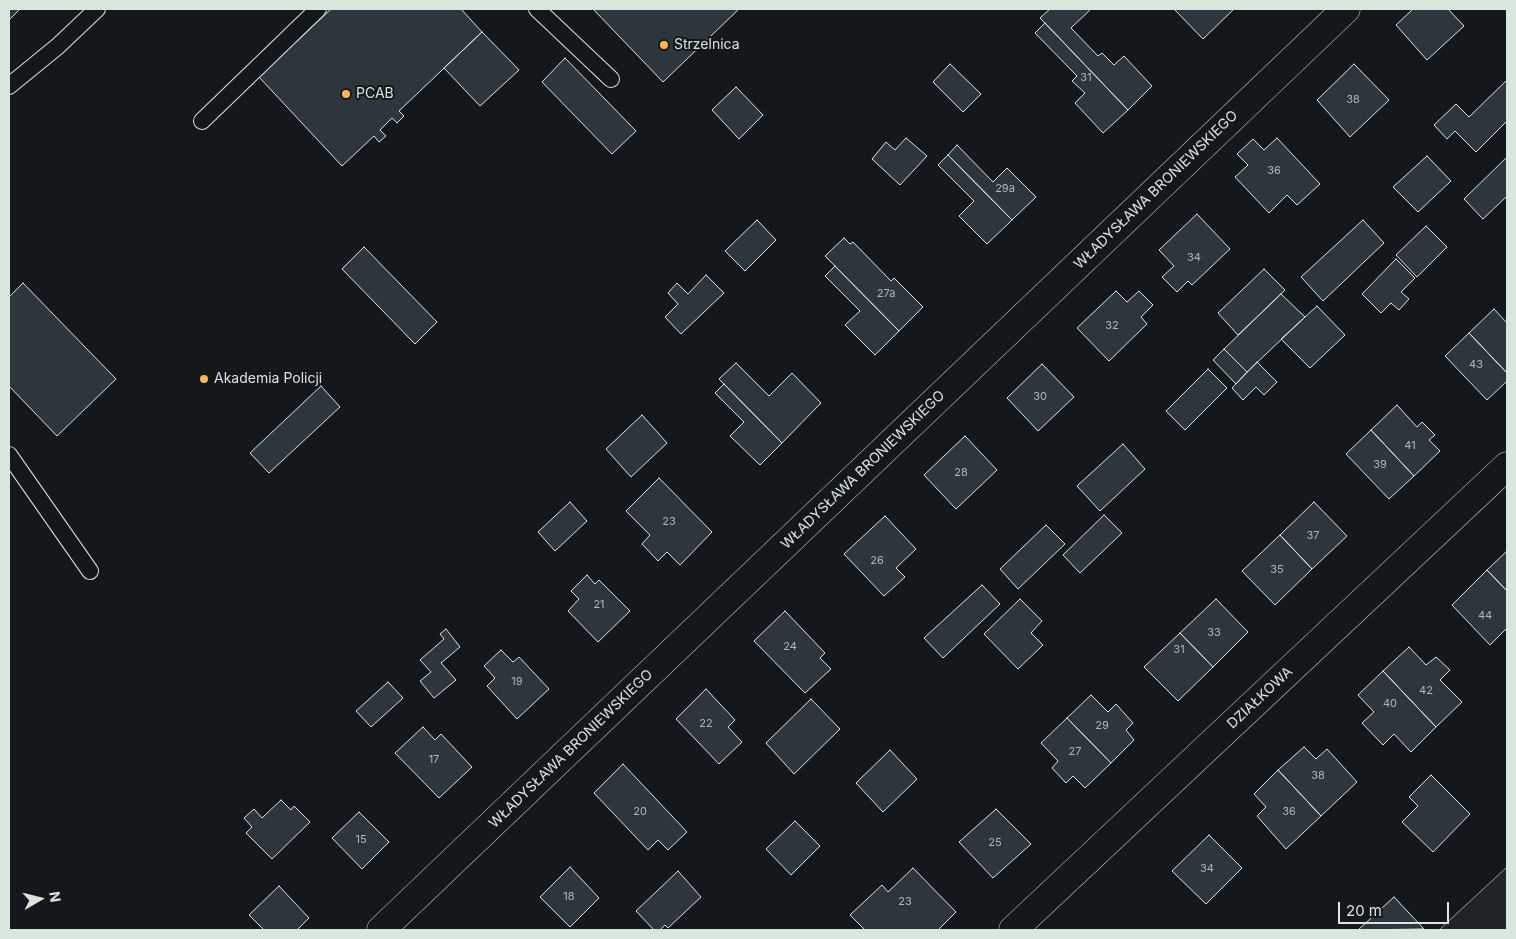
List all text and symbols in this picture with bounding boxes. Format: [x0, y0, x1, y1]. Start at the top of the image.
place label: Strzelnica [674, 37, 740, 53]
marker: Strzelnica [658, 39, 670, 51]
house number: 31 [1080, 71, 1092, 85]
place label: PCAB [356, 86, 394, 102]
marker: PCAB [340, 88, 352, 100]
house number: 38 [1346, 93, 1360, 107]
street label: WŁADYSŁAWA BRONIEWSKIEGO [1071, 107, 1241, 273]
house number: 36 [1267, 164, 1281, 178]
house number: 29a [995, 182, 1015, 196]
house number: 34 [1187, 251, 1201, 265]
house number: 27a [877, 287, 895, 301]
house number: 32 [1105, 319, 1119, 333]
house number: 43 [1469, 358, 1483, 372]
place label: Akademia Policji [214, 371, 322, 387]
marker: Akademia Policji [198, 373, 210, 385]
street label: WŁADYSŁAWA BRONIEWSKIEGO [778, 387, 948, 553]
house number: 30 [1033, 390, 1047, 404]
house number: 41 [1404, 439, 1416, 453]
house number: 39 [1373, 458, 1387, 472]
house number: 28 [954, 466, 968, 480]
house number: 23 [662, 515, 676, 529]
house number: 37 [1306, 529, 1320, 543]
house number: 26 [870, 554, 884, 568]
house number: 35 [1270, 563, 1284, 577]
house number: 21 [593, 598, 605, 612]
house number: 44 [1478, 609, 1492, 623]
house number: 33 [1207, 626, 1221, 640]
house number: 24 [783, 640, 797, 654]
house number: 31 [1173, 643, 1185, 657]
street label: DZIAŁKOWA [1224, 664, 1296, 732]
street label: WŁADYSŁAWA BRONIEWSKIEGO [486, 666, 656, 832]
house number: 19 [511, 675, 523, 689]
house number: 42 [1419, 684, 1433, 698]
house number: 40 [1383, 697, 1397, 711]
house number: 22 [699, 717, 713, 731]
house number: 29 [1095, 719, 1109, 733]
house number: 27 [1069, 745, 1081, 759]
house number: 17 [429, 753, 439, 767]
house number: 38 [1311, 769, 1325, 783]
house number: 20 [633, 805, 647, 819]
house number: 36 [1282, 805, 1296, 819]
house number: 15 [355, 833, 367, 847]
house number: 25 [988, 836, 1002, 850]
house number: 34 [1200, 862, 1214, 876]
north arrow [15, 874, 65, 924]
text: N [46, 890, 65, 903]
house number: 18 [563, 890, 575, 904]
scale bar [1341, 892, 1452, 924]
house number: 23 [898, 895, 912, 909]
text: 20 m [1346, 901, 1382, 920]

